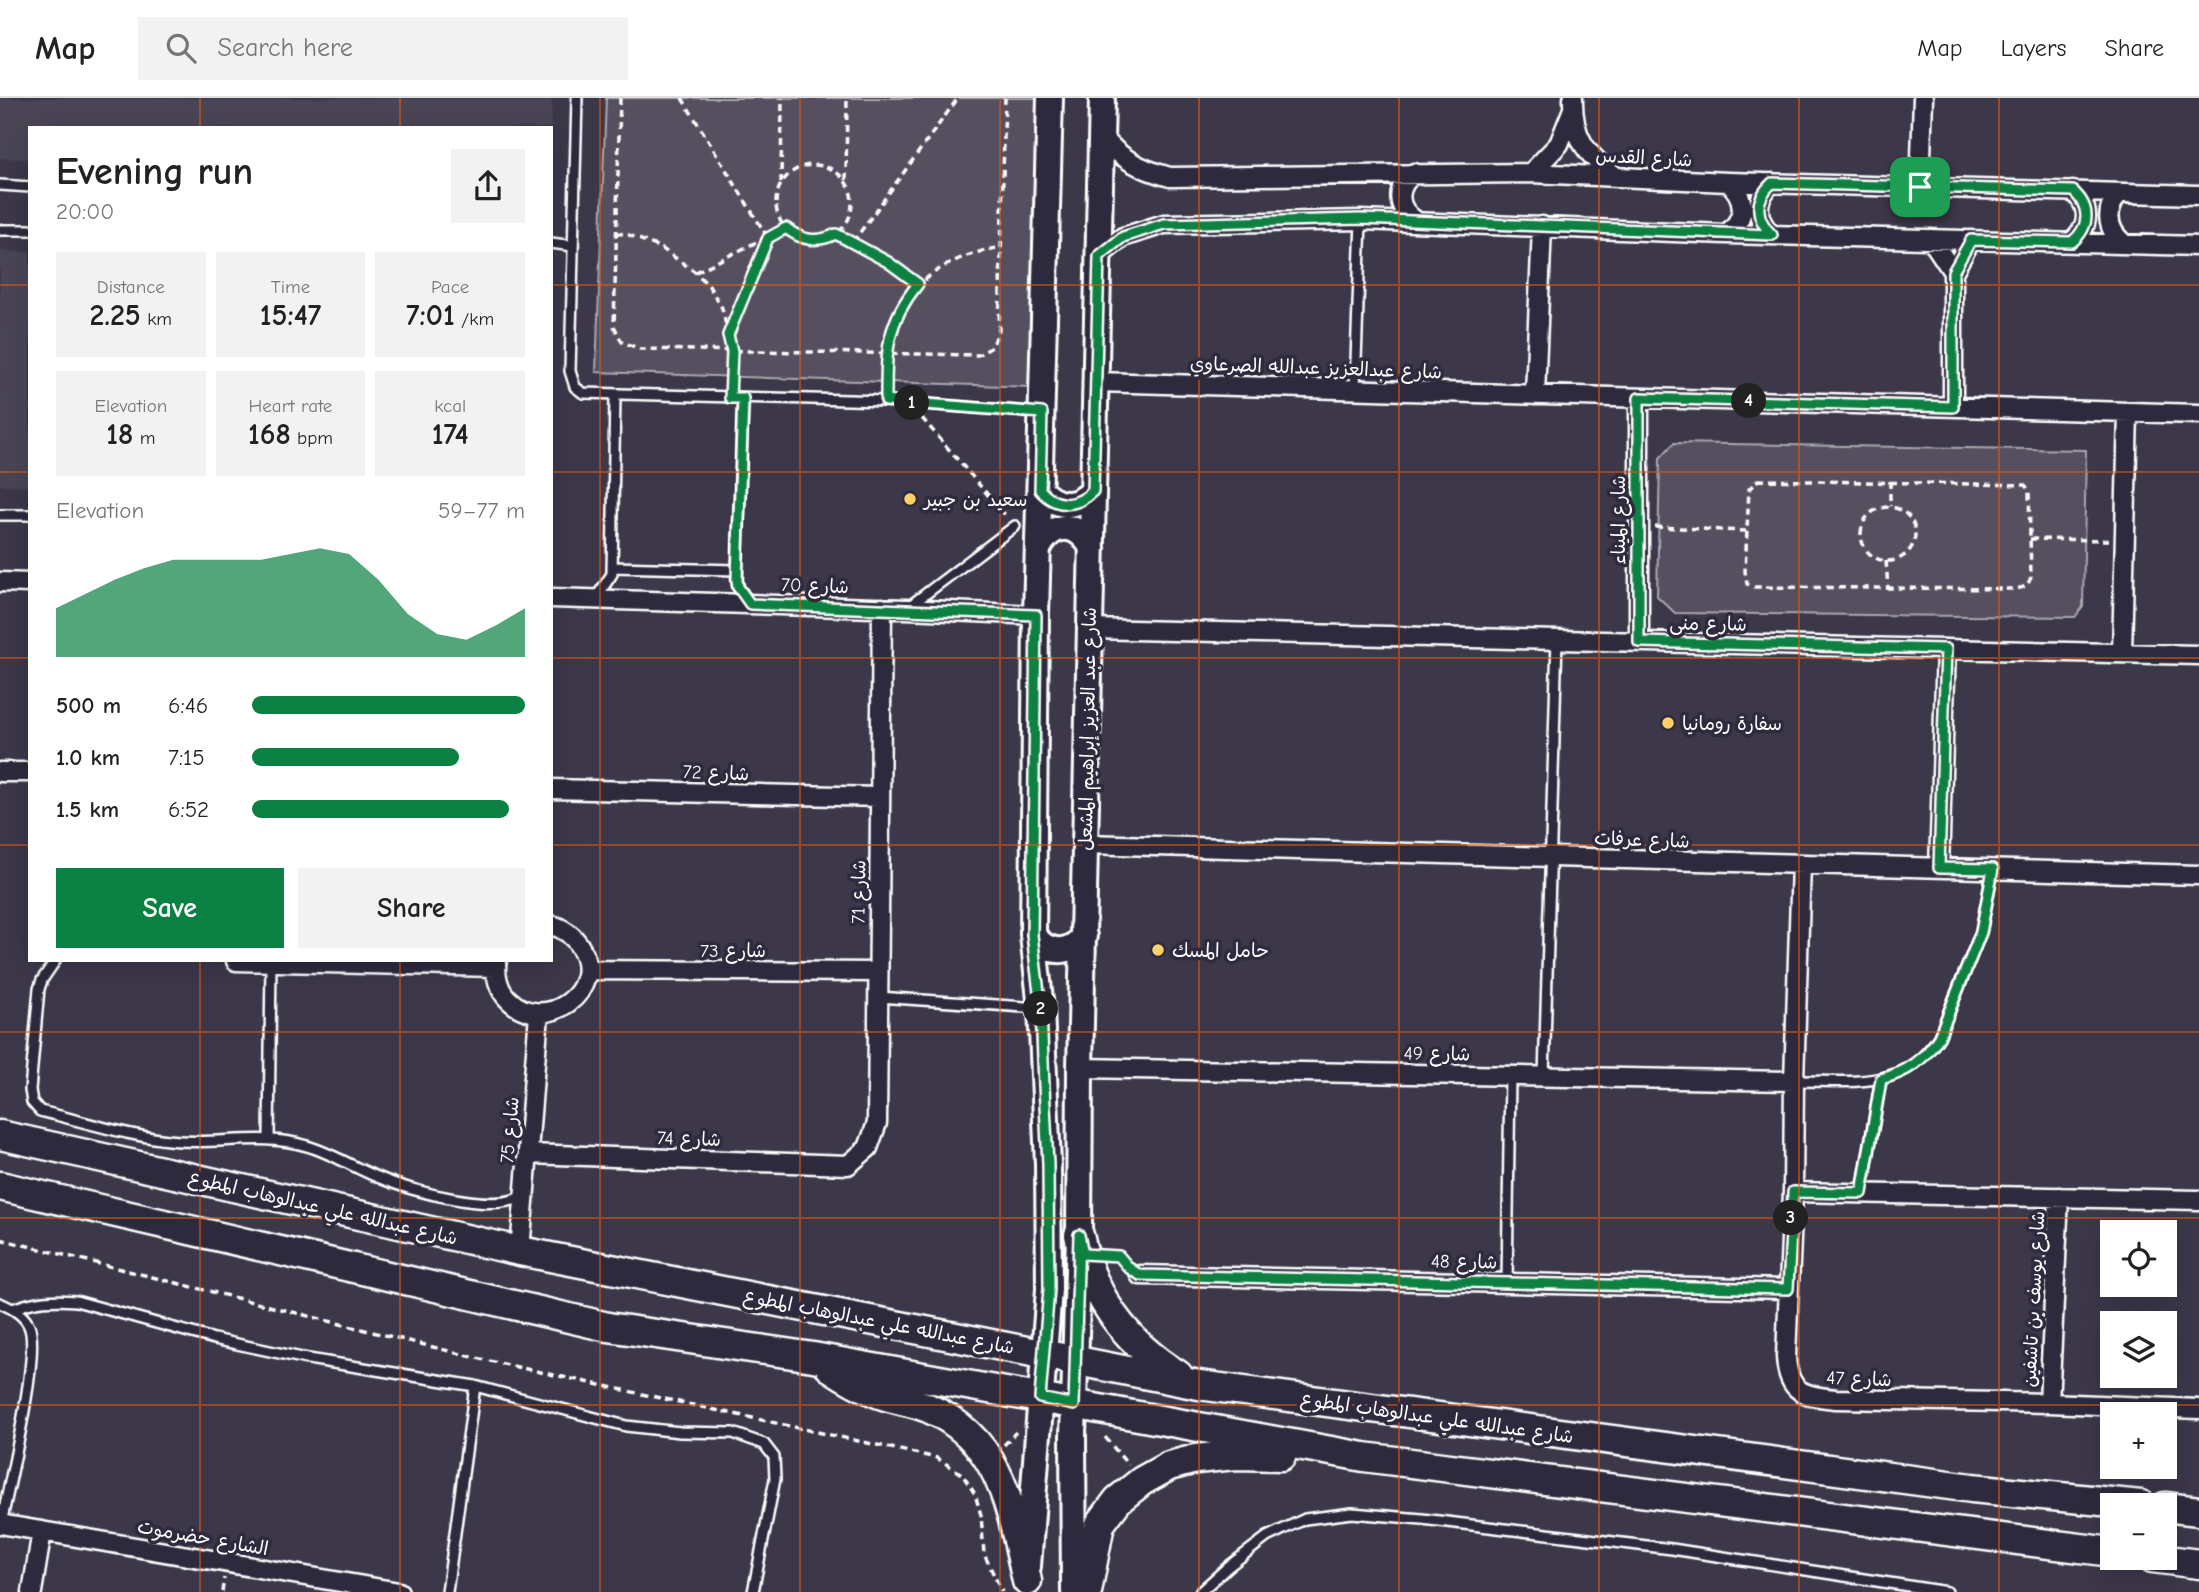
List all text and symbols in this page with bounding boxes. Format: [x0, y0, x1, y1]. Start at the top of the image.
search box [138, 17, 628, 80]
text: Map [35, 29, 96, 67]
icon: search [162, 29, 200, 67]
text: Search here [218, 33, 353, 63]
text: Map [1917, 34, 1963, 62]
text: Layers [2001, 34, 2066, 62]
text: Share [2104, 34, 2164, 62]
street label: شارع القدس [1595, 144, 1693, 174]
button: share [451, 149, 525, 223]
text: Evening run [56, 150, 253, 194]
pin [1890, 157, 1950, 217]
icon: arrive [1901, 168, 1939, 206]
text: 20:00 [56, 198, 114, 225]
text: Distance [97, 276, 165, 298]
text: Time [271, 276, 310, 298]
text: Pace [431, 276, 469, 298]
text: 2.25 [90, 298, 141, 333]
text: 15:47 [260, 298, 321, 333]
text: 7:01 [406, 298, 455, 333]
text: km [141, 308, 172, 330]
text: /km [455, 308, 494, 330]
street label: شارع عبدالعزيز عبدالله الصرعاوي [1189, 353, 1442, 386]
pin: 4 [1732, 384, 1766, 418]
pin: 1 [894, 386, 930, 420]
text: 4 [1744, 389, 1753, 411]
text: 1 [908, 391, 915, 413]
text: Elevation [94, 395, 167, 417]
text: Heart rate [249, 395, 332, 417]
text: kcal [434, 395, 466, 417]
text: 18 [106, 417, 133, 452]
text: 168 [248, 417, 291, 452]
text: 174 [432, 417, 469, 452]
text: m [133, 427, 155, 449]
text: bpm [291, 427, 333, 449]
street label: شارع الميناء [1608, 475, 1632, 565]
place label: سعيد بن جبير [922, 489, 1027, 511]
marker: سعيد بن جبير [902, 491, 918, 507]
text: Elevation [56, 497, 144, 524]
text: 59–77 m [438, 497, 525, 524]
street label: شارع 70 [781, 574, 849, 600]
street label: شارع عبد العزيز إبراهيم المشعل [1075, 607, 1104, 851]
street label: شارع منى [1669, 612, 1747, 638]
text: 500 m [56, 692, 121, 719]
text: 6:46 [168, 692, 208, 719]
place label: سفارة رومانيا [1682, 713, 1782, 735]
marker: سفارة رومانيا [1660, 715, 1676, 731]
text: 1.0 km [56, 744, 120, 771]
text: 7:15 [168, 744, 205, 771]
street label: شارع 72 [682, 761, 750, 787]
text: 1.5 km [56, 796, 119, 823]
text: 6:52 [168, 796, 209, 823]
street label: شارع عرفات [1594, 827, 1690, 855]
street label: شارع 71 [847, 860, 873, 924]
button: Save [56, 868, 284, 948]
button: Share [298, 868, 525, 948]
street label: شارع 73 [700, 940, 766, 964]
place label: حامل المسك [1172, 940, 1268, 962]
marker: حامل المسك [1150, 942, 1166, 958]
pin: 2 [1024, 992, 1058, 1026]
text: 2 [1036, 997, 1045, 1019]
street label: شارع 49 [1403, 1042, 1471, 1068]
street label: شارع 75 [496, 1096, 526, 1164]
street label: شارع 74 [656, 1127, 721, 1153]
street label: شارع عبدالله علي عبدالوهاب المطوع [185, 1166, 460, 1255]
pin: 3 [1774, 1200, 1809, 1236]
text: 3 [1786, 1206, 1795, 1228]
street label: شارع يوسف بن تاشفين [2018, 1210, 2052, 1388]
map controls [2100, 1220, 2177, 1570]
button: locate [2100, 1220, 2177, 1297]
street label: شارع 48 [1431, 1250, 1497, 1276]
street label: شارع عبدالله علي عبدالوهاب المطوع [740, 1285, 1016, 1364]
button: layers [2100, 1311, 2177, 1388]
street label: شارع 47 [1826, 1367, 1892, 1393]
street label: شارع عبدالله علي عبدالوهاب المطوع [1298, 1388, 1575, 1453]
button: + [2100, 1402, 2177, 1479]
button: − [2100, 1493, 2177, 1570]
street label: الشارع حضرموت [135, 1516, 270, 1562]

